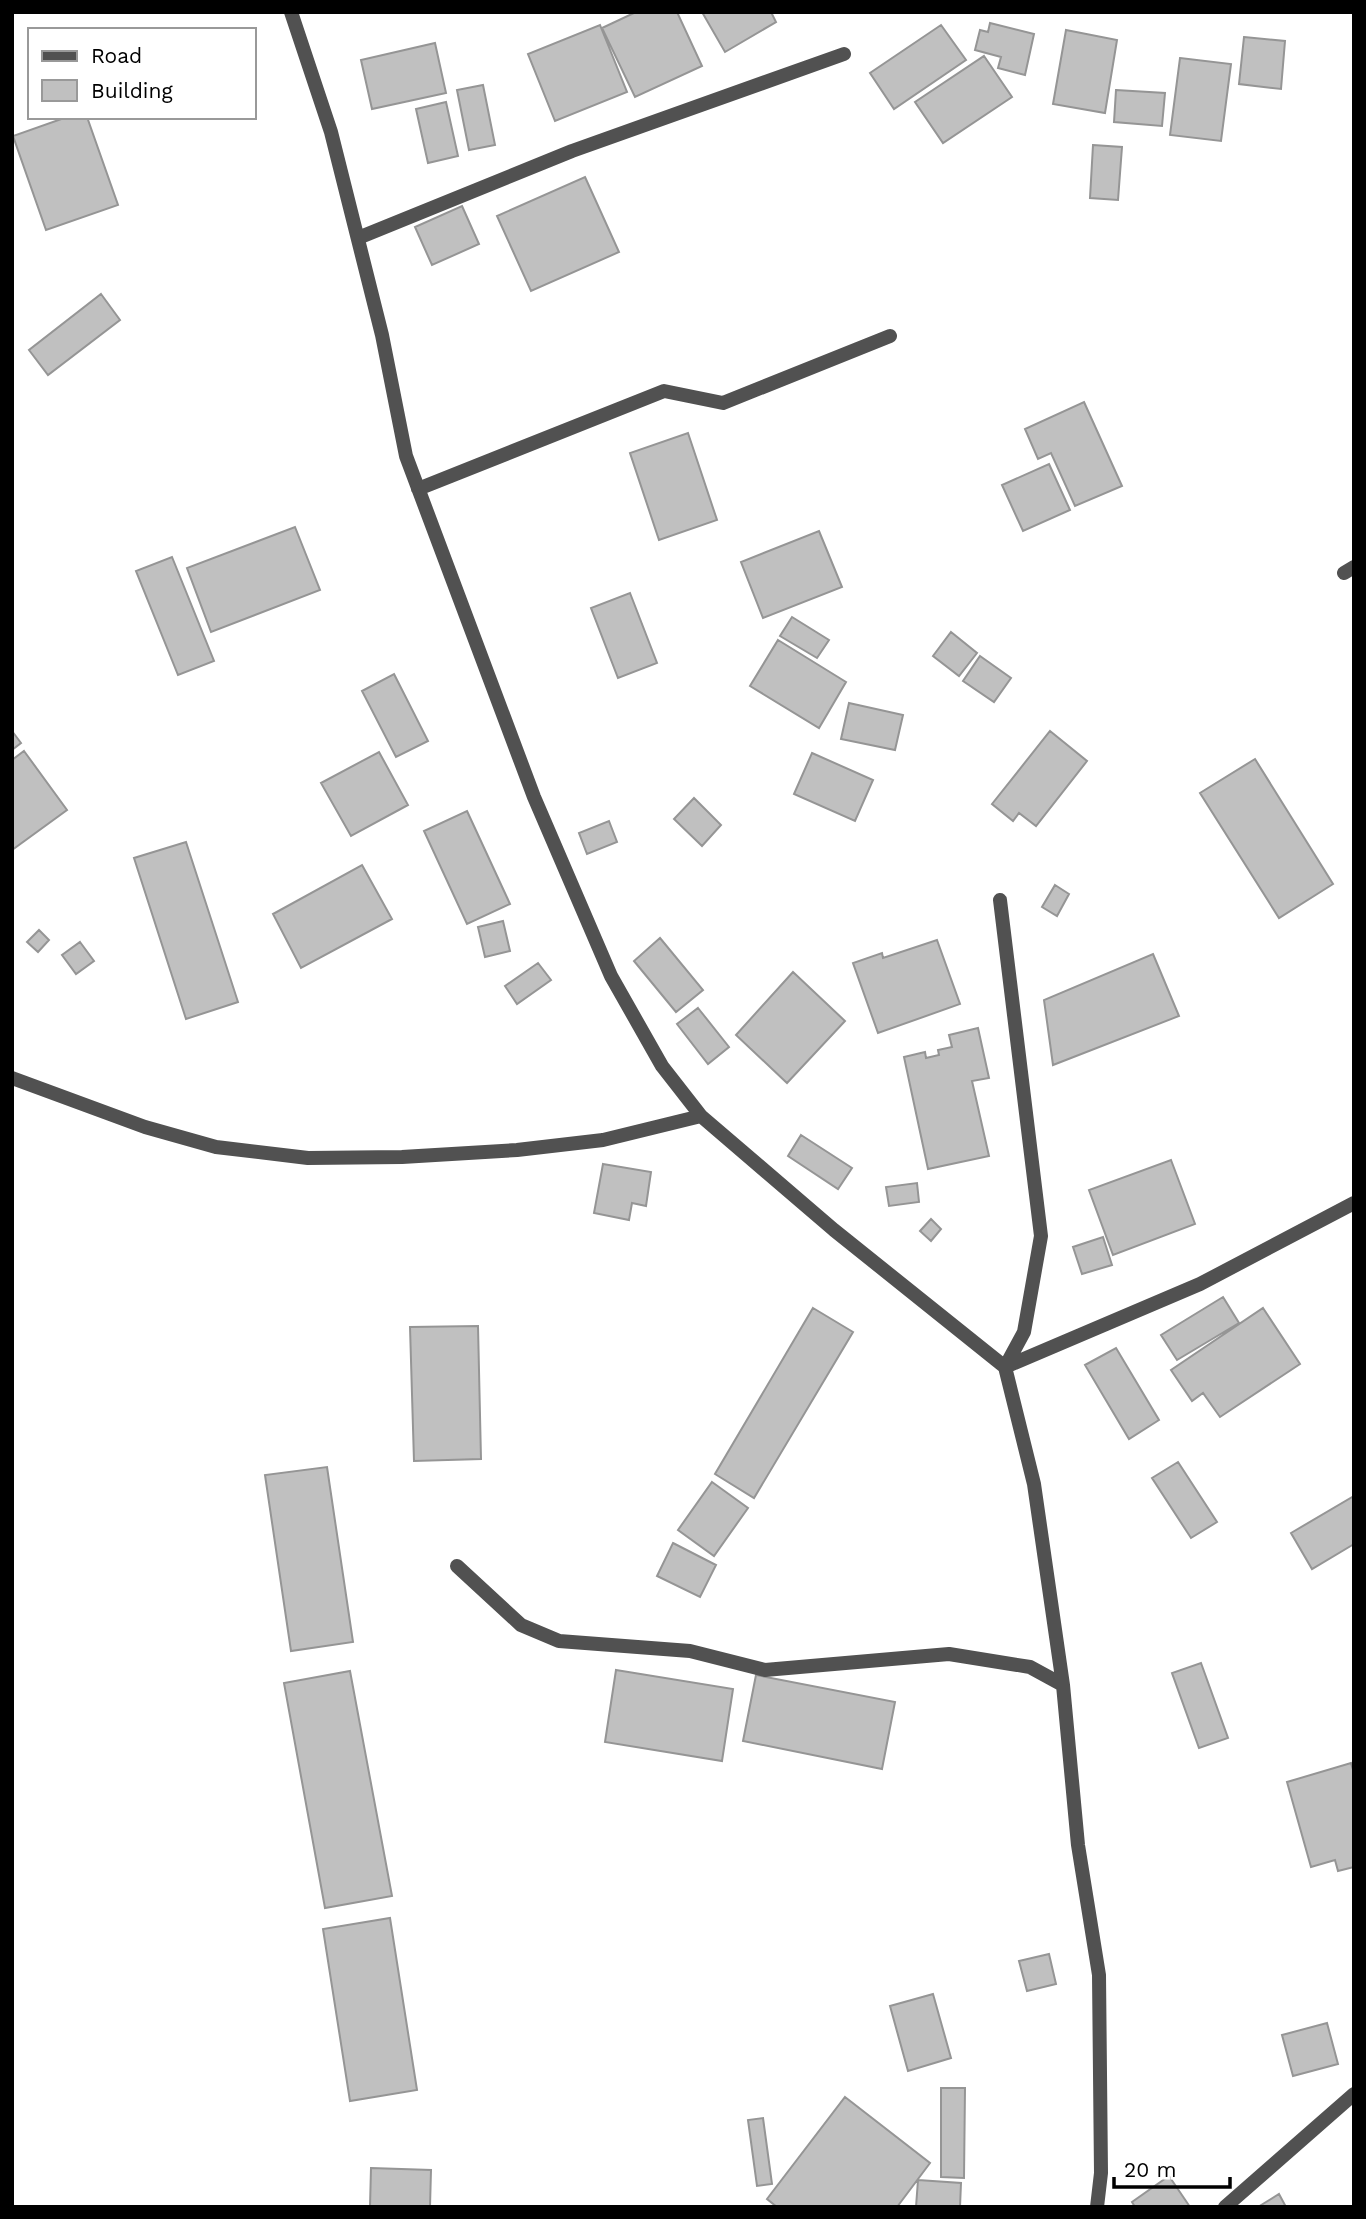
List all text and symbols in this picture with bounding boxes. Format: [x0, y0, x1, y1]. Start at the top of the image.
legend [28, 28, 256, 119]
text: Road [91, 43, 142, 68]
text: Building [91, 78, 173, 103]
scale bar [1114, 2146, 1230, 2190]
text: 20 m [1124, 2157, 1176, 2182]

